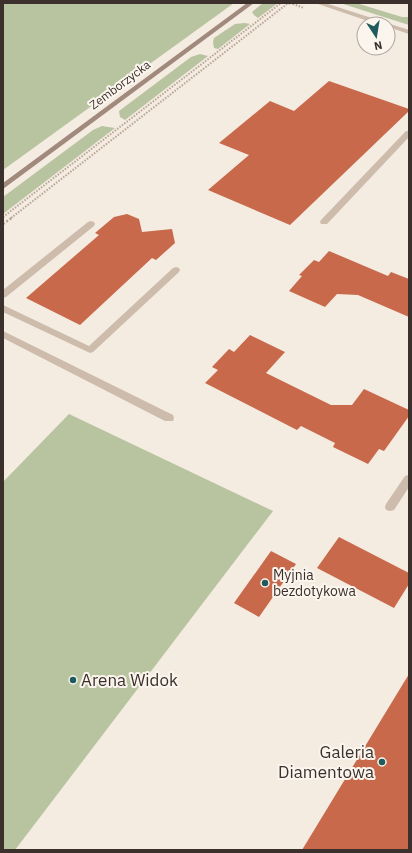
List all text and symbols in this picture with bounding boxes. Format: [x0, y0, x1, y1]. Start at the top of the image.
north arrow [356, 16, 396, 56]
text: N [373, 38, 383, 53]
street label: Zemborzycka [86, 57, 154, 112]
place label: Myjnia bezdotykowa [273, 566, 356, 600]
marker: Myjnia bezdotykowa [260, 578, 270, 588]
place label: Arena Widok [81, 669, 178, 691]
marker: Arena Widok [68, 675, 78, 685]
place label: Galeria Diamentowa [278, 741, 374, 783]
marker: Galeria Diamentowa [377, 757, 387, 767]

